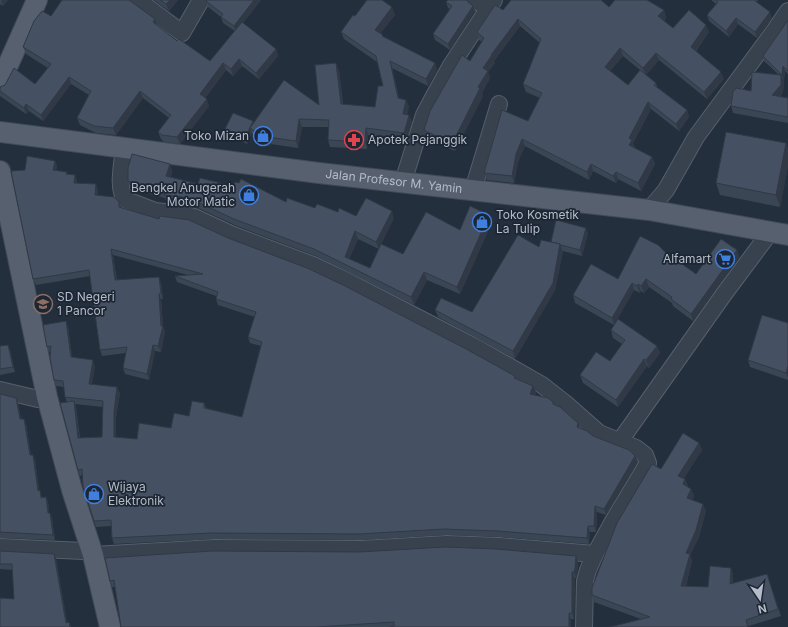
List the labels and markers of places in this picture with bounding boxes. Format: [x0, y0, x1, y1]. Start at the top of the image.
shop icon: Toko Mizan [252, 125, 274, 147]
place label: Toko Mizan [184, 128, 249, 143]
pharmacy icon: Apotek Pejanggik [343, 129, 365, 151]
place label: Apotek Pejanggik [368, 132, 468, 147]
place label: Bengkel Anugerah Motor Matic [131, 180, 235, 209]
shop icon: Bengkel Anugerah Motor Matic [238, 184, 260, 206]
place label: Toko Kosmetik La Tulip [496, 207, 579, 236]
shop icon: Toko Kosmetik La Tulip [471, 211, 493, 233]
supermarket icon: Alfamart [714, 248, 736, 270]
place label: Alfamart [663, 251, 711, 266]
place label: SD Negeri 1 Pancor [57, 289, 115, 318]
school or university icon: SD Negeri 1 Pancor [32, 293, 54, 315]
place label: Wijaya Elektronik [108, 479, 164, 508]
shop icon: Wijaya Elektronik [83, 483, 105, 505]

